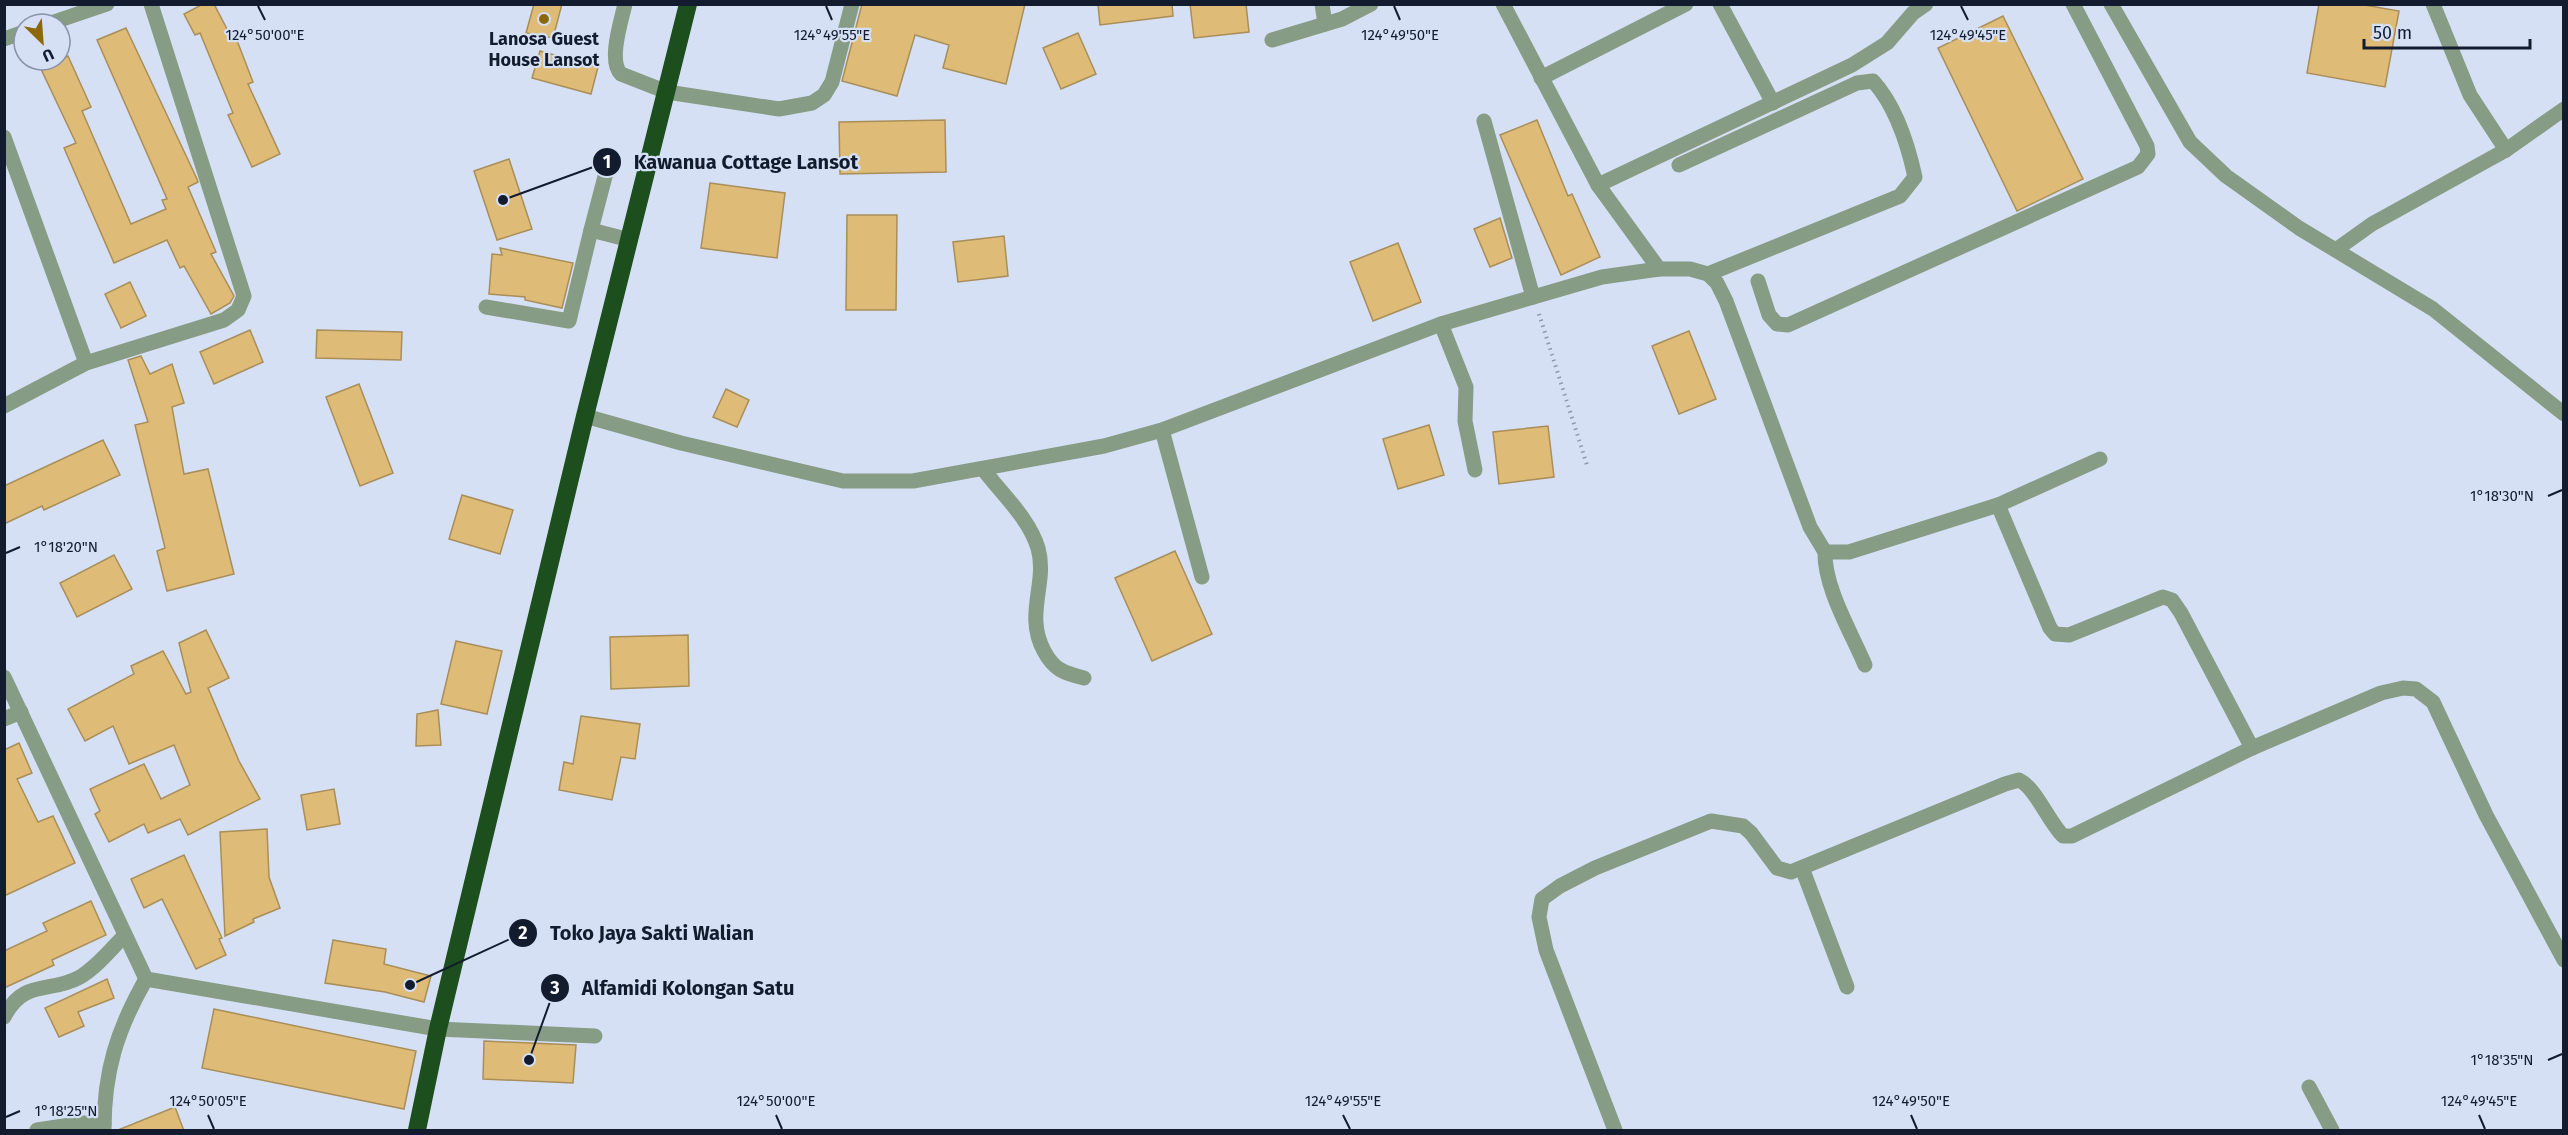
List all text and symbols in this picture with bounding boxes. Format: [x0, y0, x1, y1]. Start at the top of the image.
north arrow [12, 12, 72, 72]
marker: Lanosa Guest House Lansot [537, 12, 551, 26]
scale bar [2364, 12, 2530, 50]
text: 50 m [2373, 22, 2412, 44]
text: 124°50'00"E [226, 26, 304, 44]
text: 124°49'55"E [794, 26, 870, 44]
text: 124°49'50"E [1361, 26, 1439, 44]
text: 124°49'45"E [1930, 26, 2006, 44]
place label: Lanosa Guest House Lansot [488, 28, 601, 71]
text: U [39, 44, 57, 66]
callout: Kawanua Cottage Lansot [592, 143, 870, 181]
text: Kawanua Cottage Lansot [634, 150, 858, 174]
text: 1 [603, 151, 611, 173]
text: 1°18'30"N [2470, 487, 2534, 505]
text: 1°18'20"N [34, 538, 98, 556]
callout: Toko Jaya Sakti Walian [508, 914, 766, 952]
text: Toko Jaya Sakti Walian [550, 921, 754, 945]
text: 2 [518, 922, 528, 944]
callout: Alfamidi Kolongan Satu [540, 969, 807, 1007]
text: Alfamidi Kolongan Satu [581, 976, 794, 1000]
text: 3 [549, 977, 560, 999]
text: 1°18'35"N [2471, 1051, 2533, 1069]
text: 124°50'05"E [169, 1092, 247, 1110]
text: 124°50'00"E [737, 1092, 815, 1110]
text: 124°49'55"E [1305, 1092, 1381, 1110]
text: 124°49'50"E [1872, 1092, 1950, 1110]
text: 124°49'45"E [2441, 1092, 2517, 1110]
text: 1°18'25"N [35, 1102, 97, 1120]

